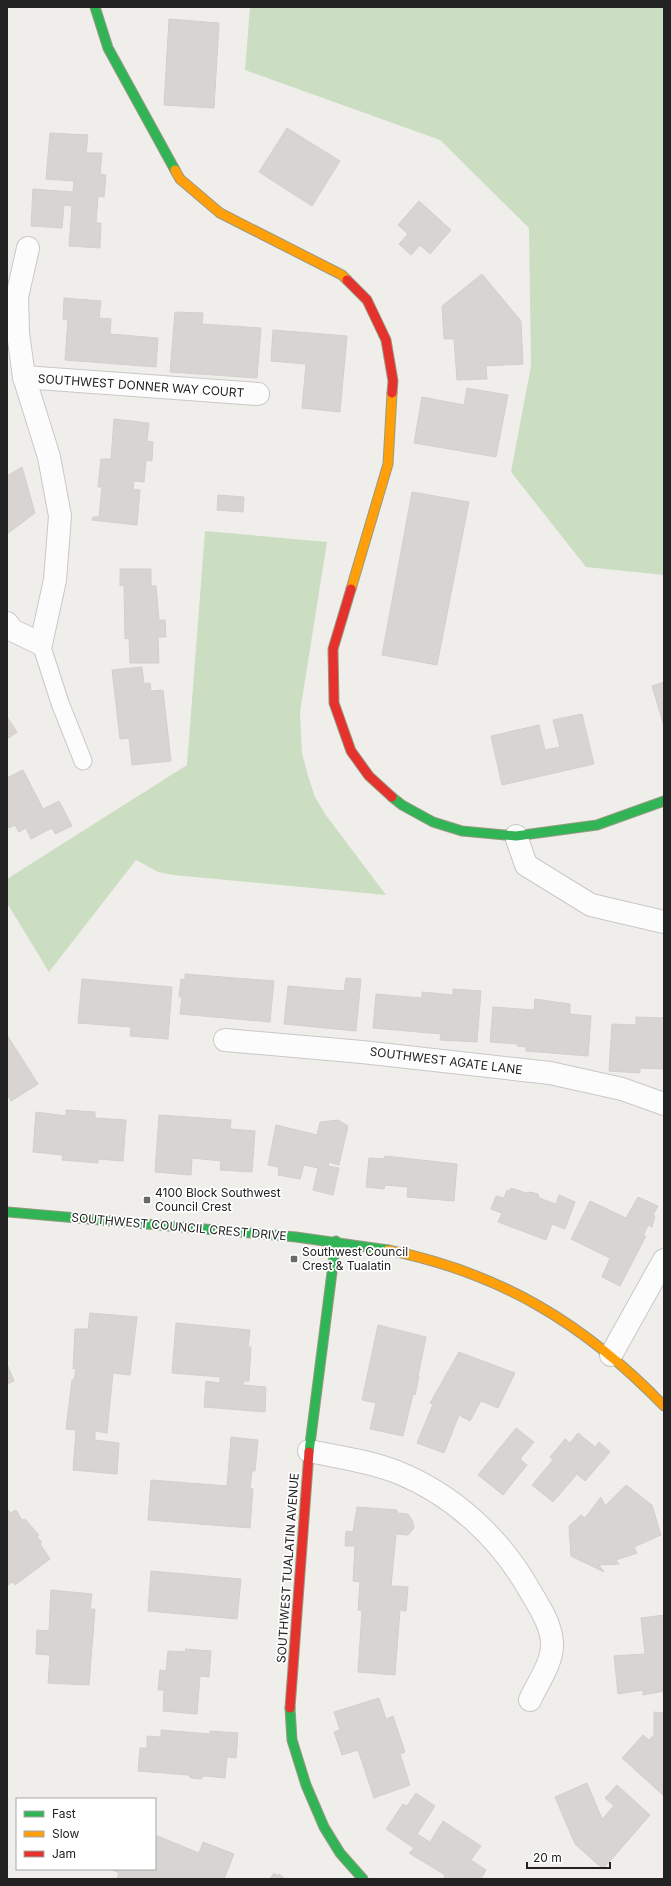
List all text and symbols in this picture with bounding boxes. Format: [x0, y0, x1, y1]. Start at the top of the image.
street label: SOUTHWEST DONNER WAY COURT [37, 371, 245, 400]
street label: SOUTHWEST AGATE LANE [369, 1044, 523, 1077]
place label: 4100 Block Southwest Council Crest [155, 1185, 281, 1214]
marker: 4100 Block Southwest Council Crest [142, 1195, 152, 1205]
street label: SOUTHWEST COUNCIL CREST DRIVE [71, 1210, 287, 1243]
place label: Southwest Council Crest & Tualatin [302, 1244, 408, 1273]
marker: Southwest Council Crest & Tualatin [289, 1254, 299, 1264]
street label: SOUTHWEST TUALATIN AVENUE [273, 1472, 302, 1664]
legend [16, 1798, 156, 1870]
text: Fast [52, 1806, 76, 1821]
text: Slow [52, 1826, 80, 1841]
scale bar [527, 1844, 610, 1870]
text: Jam [52, 1846, 76, 1861]
text: 20 m [533, 1850, 562, 1865]

